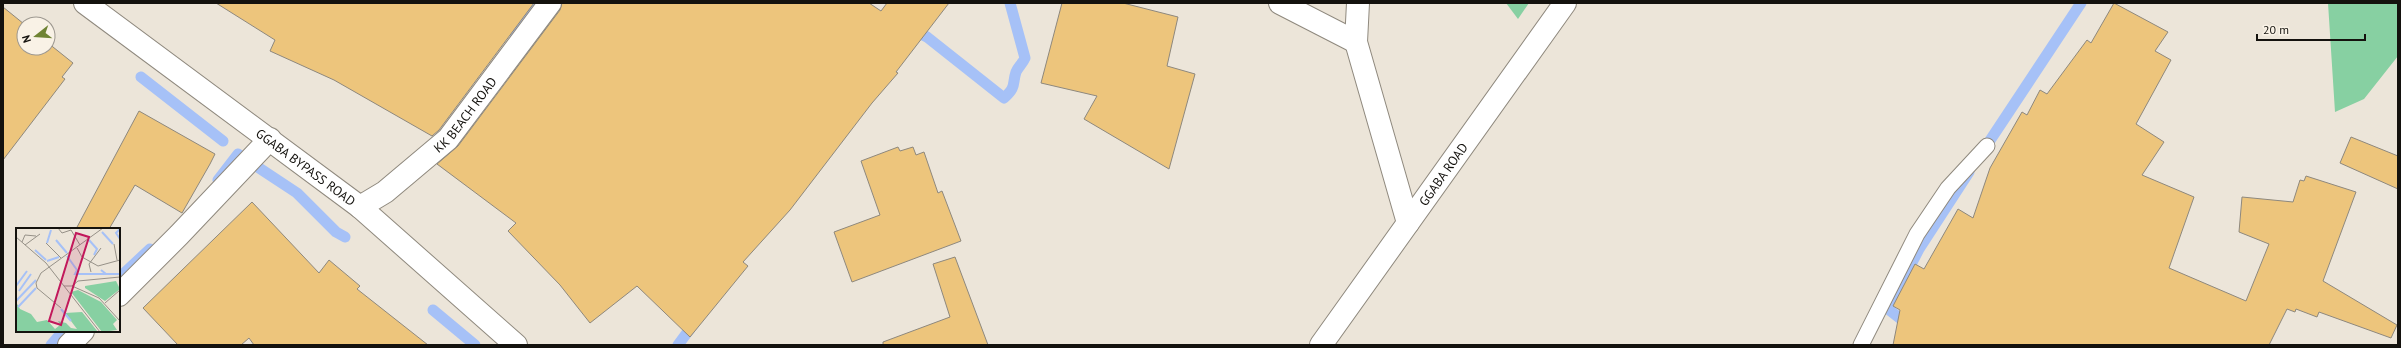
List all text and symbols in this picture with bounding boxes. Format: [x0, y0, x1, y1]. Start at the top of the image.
north arrow [16, 16, 56, 56]
scale bar [2257, 16, 2365, 42]
text: 20 m [2263, 22, 2289, 37]
text: N [19, 33, 34, 44]
street label: KK BEACH ROAD [430, 73, 500, 156]
street label: GGABA BYPASS ROAD [253, 124, 359, 209]
street label: GGABA ROAD [1415, 139, 1471, 209]
inset map [16, 228, 120, 332]

